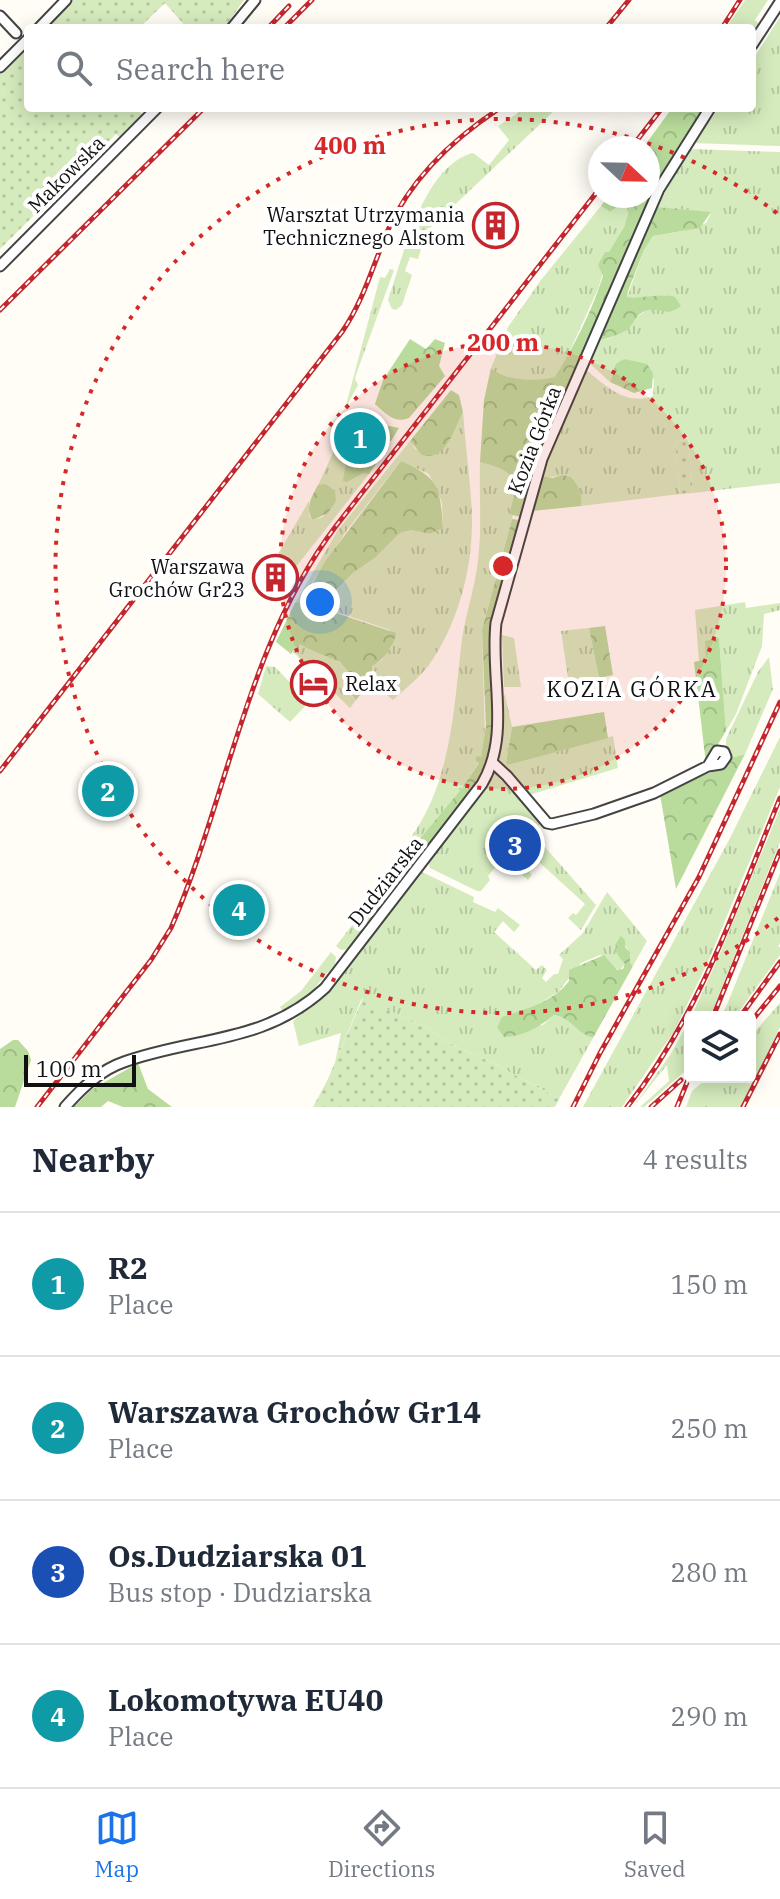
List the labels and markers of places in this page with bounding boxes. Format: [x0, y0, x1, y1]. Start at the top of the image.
place label: Warsztat Utrzymania Technicznego Alstom [263, 201, 465, 251]
building icon: Warsztat Utrzymania Technicznego Alstom [472, 202, 520, 250]
pin: 1 [334, 408, 386, 468]
centre of rings [489, 552, 517, 580]
place label: Warszawa Grochów Gr23 [109, 553, 245, 603]
building icon: Warszawa Grochów Gr23 [252, 554, 300, 602]
hotel icon: Relax [290, 659, 338, 707]
place label: Relax [345, 670, 397, 697]
pin: 2 [82, 761, 134, 821]
pin: 3 [489, 815, 541, 875]
pin: 4 [213, 880, 265, 940]

